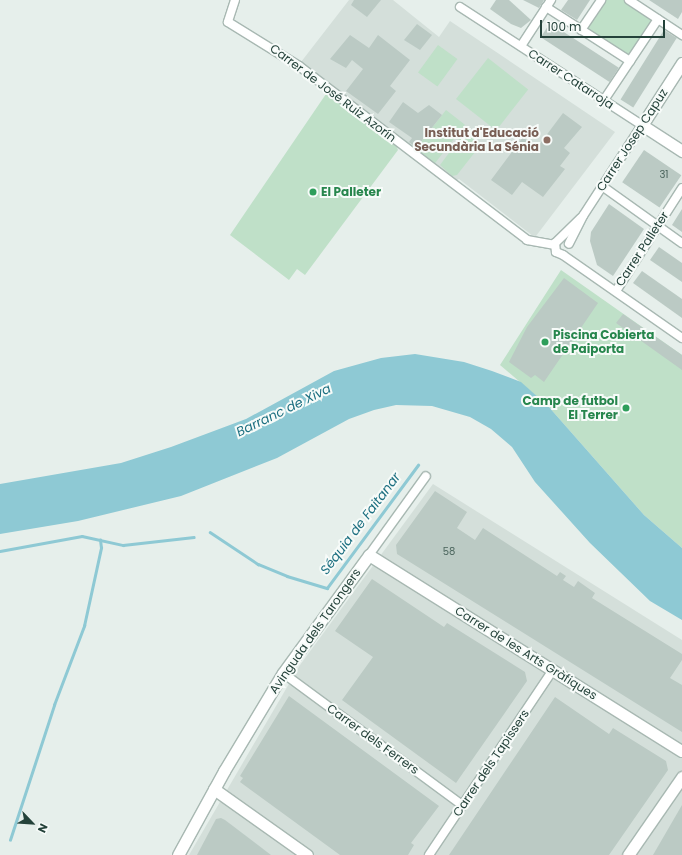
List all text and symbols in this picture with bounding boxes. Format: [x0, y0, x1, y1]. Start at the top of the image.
scale bar [542, 12, 667, 38]
text: 100 m [547, 18, 581, 35]
street label: Carrer de José Ruiz Azorín [267, 41, 399, 145]
street label: Carrer Catarroja [526, 46, 616, 112]
street label: Carrer Josep Capuz [594, 86, 670, 194]
place label: Institut d'Educació Secundària La Sénia [414, 126, 539, 154]
marker: Institut d'Educació Secundària La Sénia [542, 135, 552, 145]
house number: 31 [659, 169, 669, 181]
place label: El Palleter [321, 185, 381, 199]
marker: El Palleter [308, 187, 318, 197]
street label: Carrer Palleter [613, 209, 671, 289]
place label: Piscina Cobierta de Paiporta [553, 328, 654, 356]
marker: Piscina Cobierta de Paiporta [540, 337, 550, 347]
water label: Barranc de Xiva [234, 381, 334, 441]
place label: Camp de futbol El Terrer [523, 394, 618, 422]
marker: Camp de futbol El Terrer [621, 403, 631, 413]
water label: Séquia de Faitanar [318, 470, 404, 578]
house number: 58 [443, 546, 455, 558]
street label: Avinguda dels Tarongers [266, 566, 364, 696]
street label: Carrer de les Arts Gràfiques [452, 603, 600, 703]
street label: Carrer dels Ferrers [324, 701, 422, 777]
street label: Carrer dels Tapissers [450, 707, 532, 819]
north arrow [12, 803, 52, 843]
text: N [34, 821, 52, 835]

